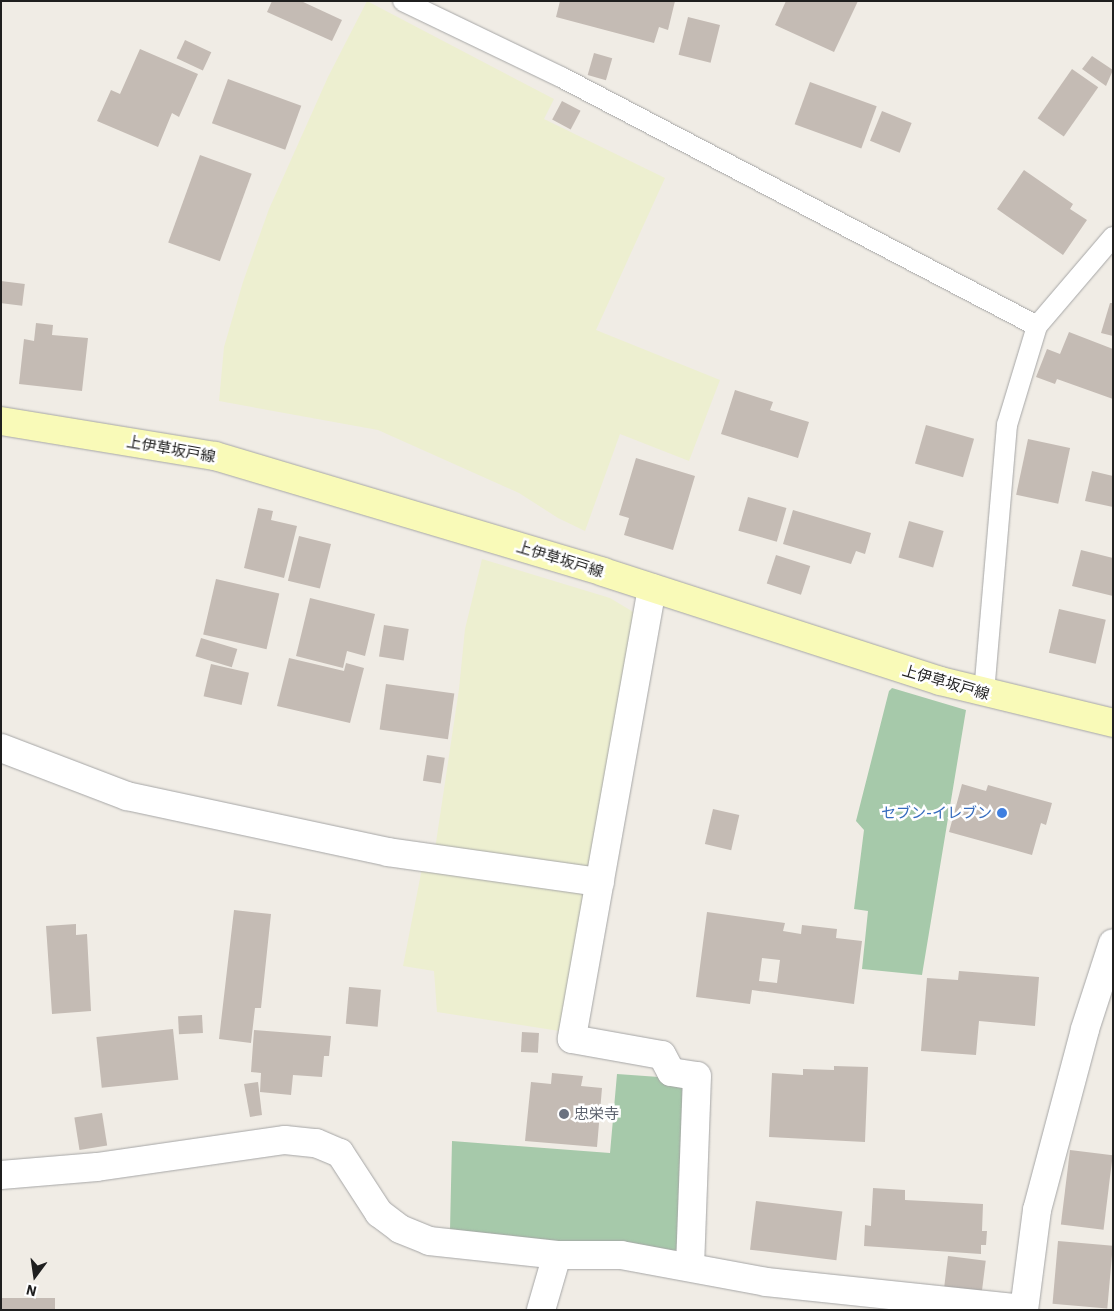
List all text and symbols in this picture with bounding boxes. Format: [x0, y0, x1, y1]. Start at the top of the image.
street label: 上伊草坂戸線 [125, 432, 217, 466]
street label: 上伊草坂戸線 [514, 537, 606, 581]
street label: 上伊草坂戸線 [900, 661, 992, 703]
place label: セブン-イレブン [881, 804, 992, 822]
marker: セブン-イレブン [996, 807, 1008, 819]
place label: 忠栄寺 [574, 1105, 619, 1123]
marker: 忠栄寺 [558, 1108, 570, 1120]
north arrow [10, 1251, 60, 1301]
text: N [24, 1281, 38, 1301]

